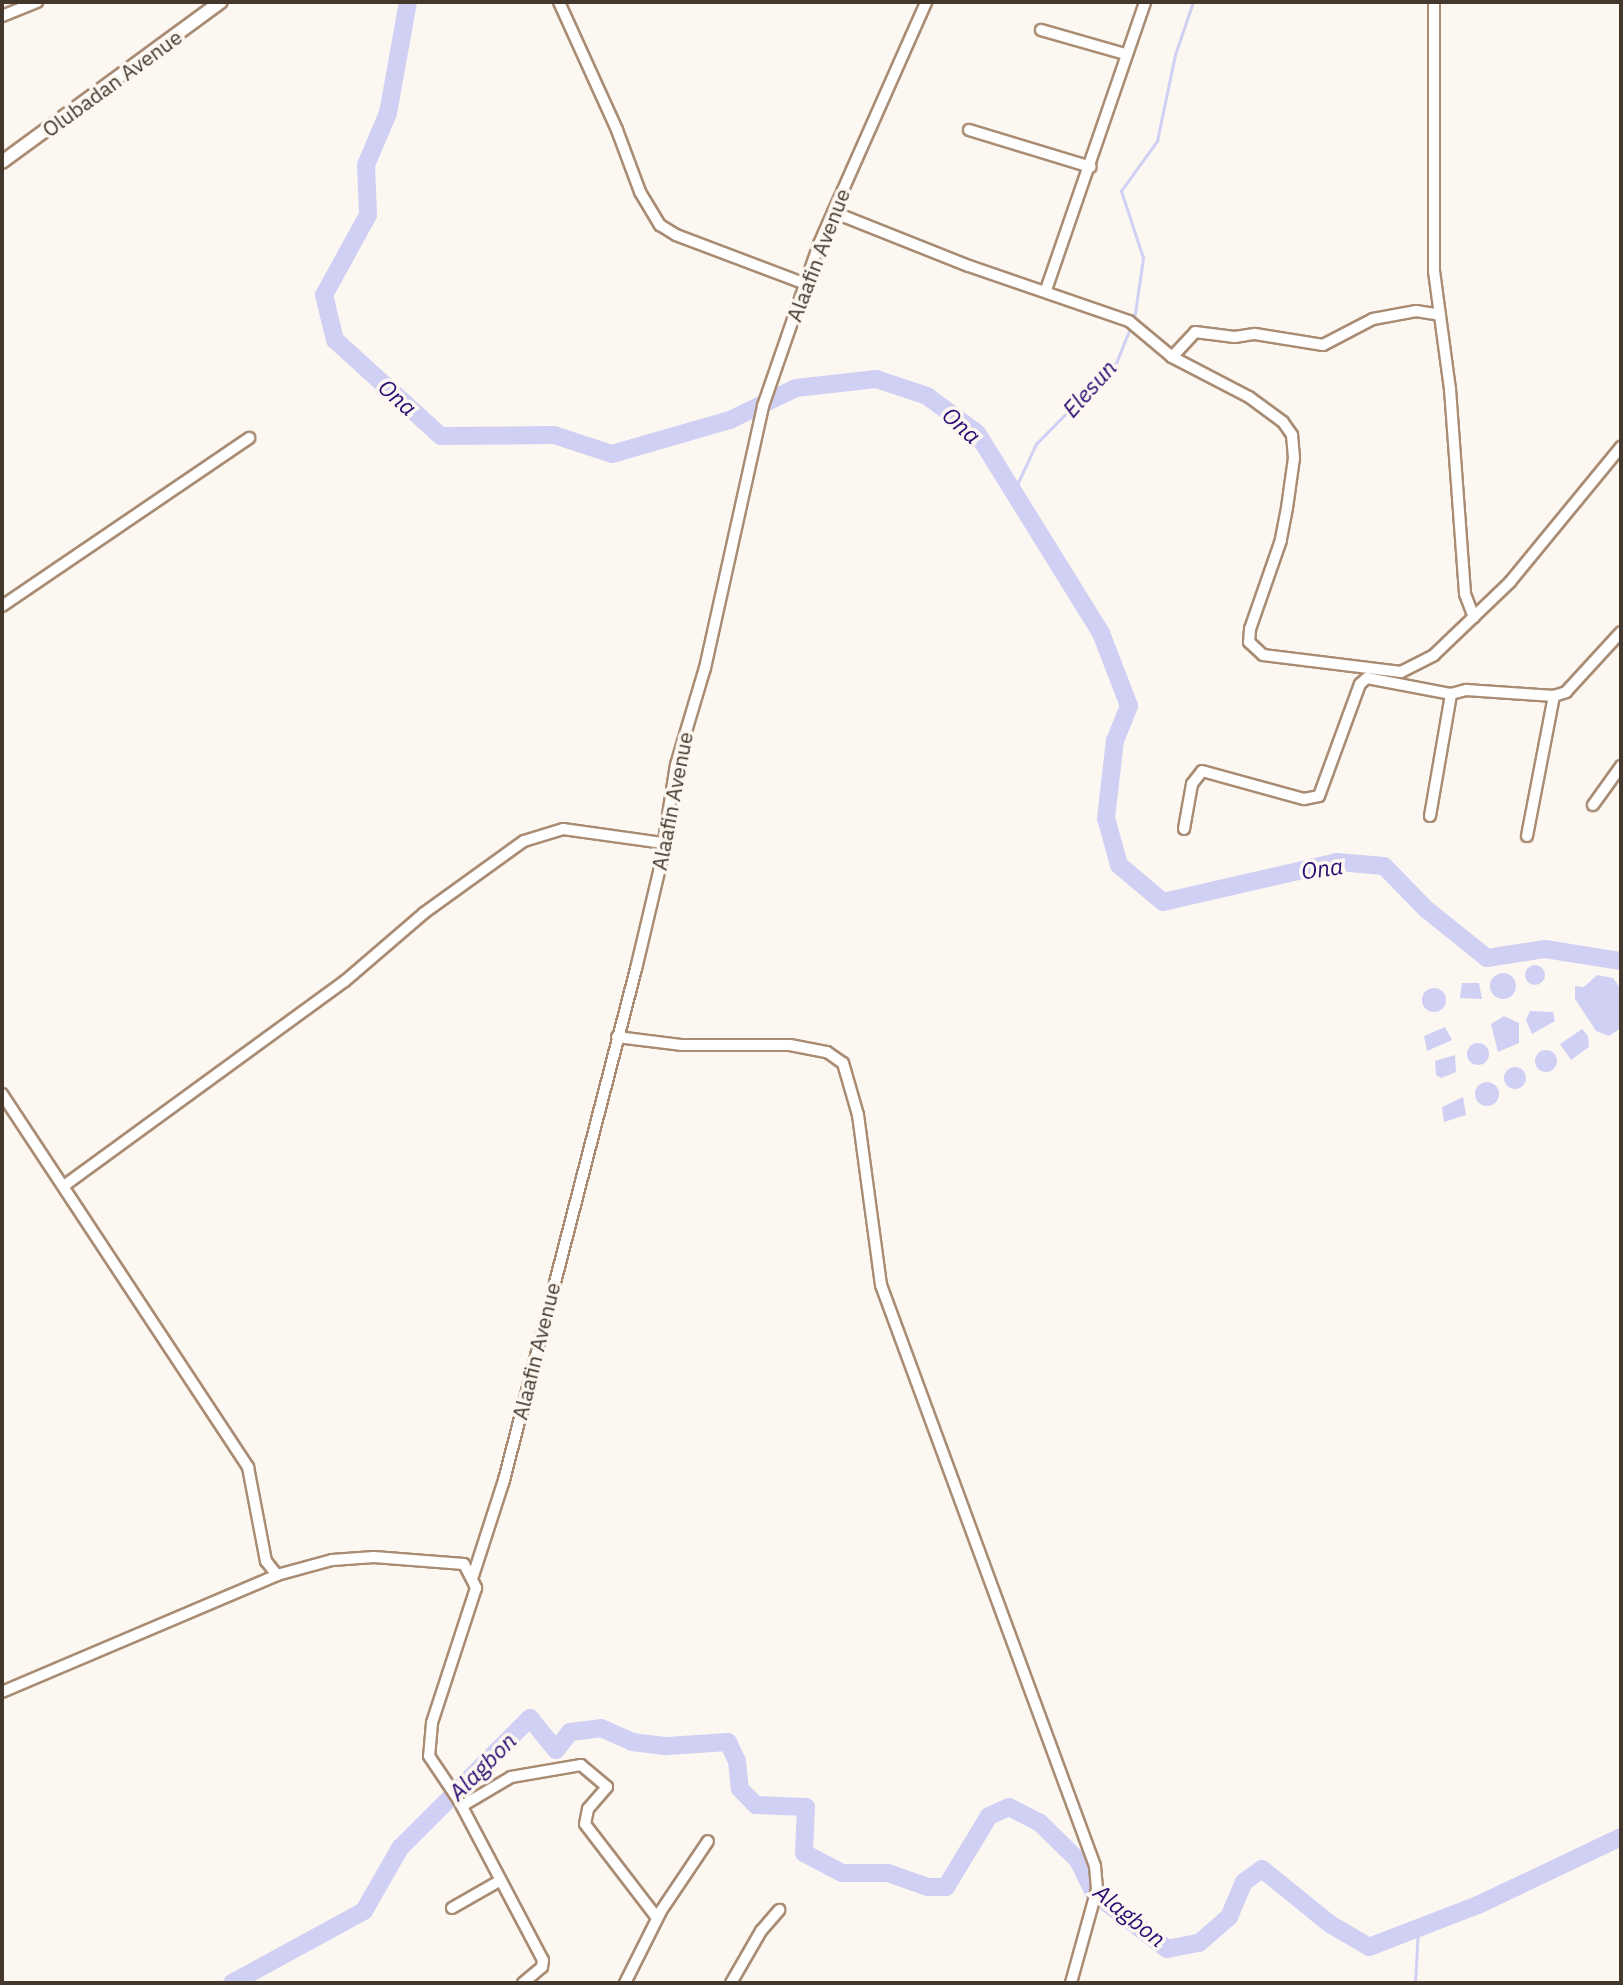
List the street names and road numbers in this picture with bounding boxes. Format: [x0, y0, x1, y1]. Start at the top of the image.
street label: Olubadan Avenue [37, 24, 187, 142]
street label: Alaafin Avenue [781, 185, 855, 325]
street label: Alaafin Avenue [646, 730, 698, 872]
street label: Alaafin Avenue [507, 1280, 565, 1422]

